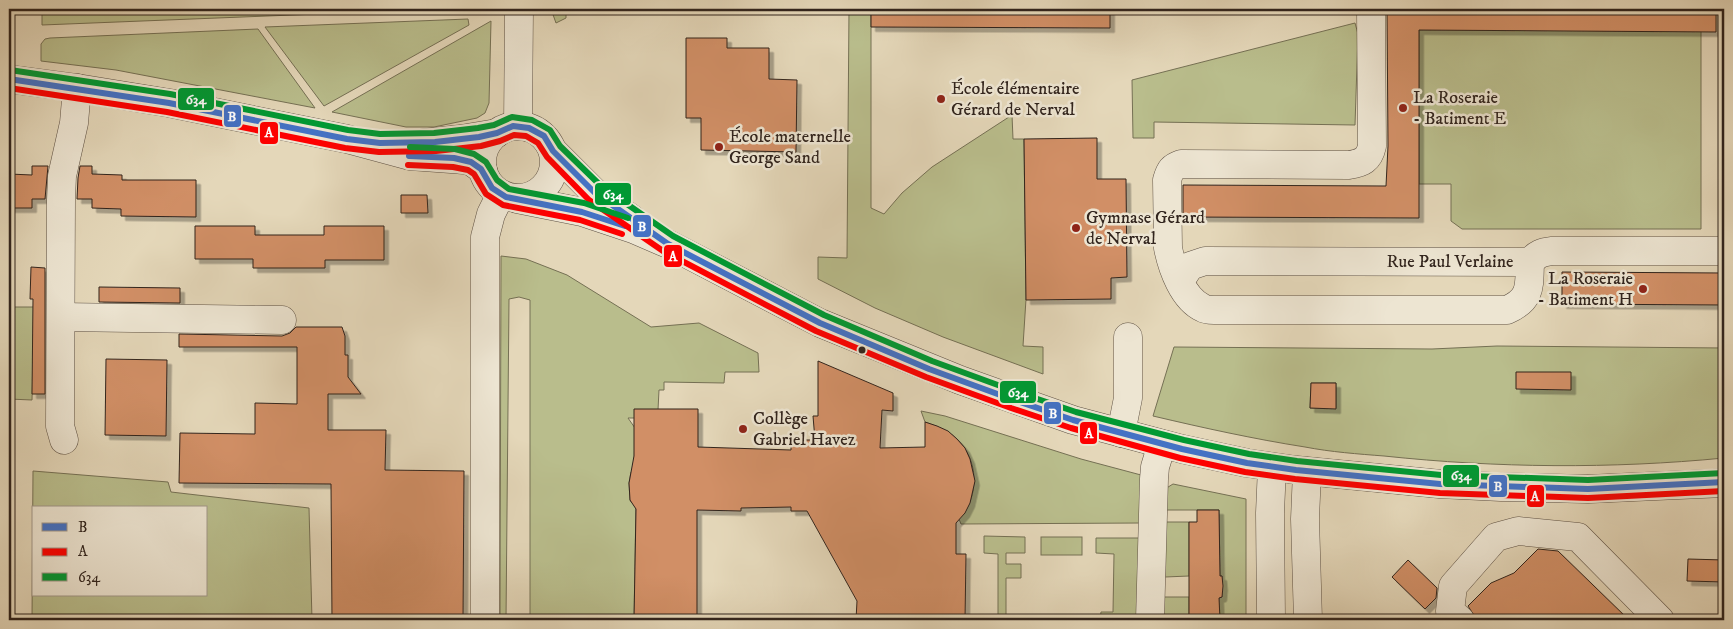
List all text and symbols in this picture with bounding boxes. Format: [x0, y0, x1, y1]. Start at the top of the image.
place label: École élémentaire Gérard de Nerval [951, 78, 1080, 121]
line badge: 634 [177, 87, 215, 111]
place label: La Roseraie - Batiment E [1413, 87, 1506, 130]
text: 634 [186, 91, 207, 109]
marker: École élémentaire Gérard de Nerval [935, 93, 947, 105]
marker: La Roseraie - Batiment E [1397, 102, 1409, 114]
line badge: B [223, 104, 242, 128]
text: B [228, 108, 237, 126]
line badge: A [259, 121, 279, 145]
text: A [264, 124, 275, 142]
place label: École maternelle George Sand [729, 126, 851, 169]
marker: École maternelle George Sand [713, 141, 725, 153]
line badge: 634 [594, 182, 632, 206]
text: 634 [603, 186, 624, 204]
place label: Gymnase Gérard de Nerval [1086, 207, 1205, 250]
line badge: B [632, 214, 652, 238]
text: B [638, 218, 647, 236]
marker: Gymnase Gérard de Nerval [1070, 222, 1082, 234]
line badge: A [663, 244, 683, 268]
text: A [668, 248, 679, 266]
street label: Rue Paul Verlaine [1386, 251, 1514, 273]
place label: La Roseraie - Batiment H [1537, 268, 1633, 311]
marker: La Roseraie - Batiment H [1637, 283, 1649, 295]
unlabelled marker [857, 345, 867, 355]
line badge: 634 [999, 380, 1037, 404]
text: 634 [1008, 384, 1029, 402]
line badge: B [1043, 401, 1062, 425]
text: B [1049, 405, 1058, 423]
place label: Collège Gabriel Havez [753, 408, 856, 451]
line badge: A [1079, 421, 1098, 445]
marker: Collège Gabriel Havez [737, 423, 749, 435]
text: A [1084, 425, 1095, 443]
line badge: 634 [1442, 464, 1480, 488]
text: 634 [1451, 467, 1472, 485]
line badge: B [1488, 474, 1508, 498]
text: B [1494, 478, 1503, 496]
line badge: A [1526, 484, 1545, 508]
text: A [1530, 488, 1541, 506]
legend [32, 506, 208, 596]
text: B [78, 518, 88, 537]
text: A [78, 542, 88, 561]
text: 634 [78, 568, 100, 587]

